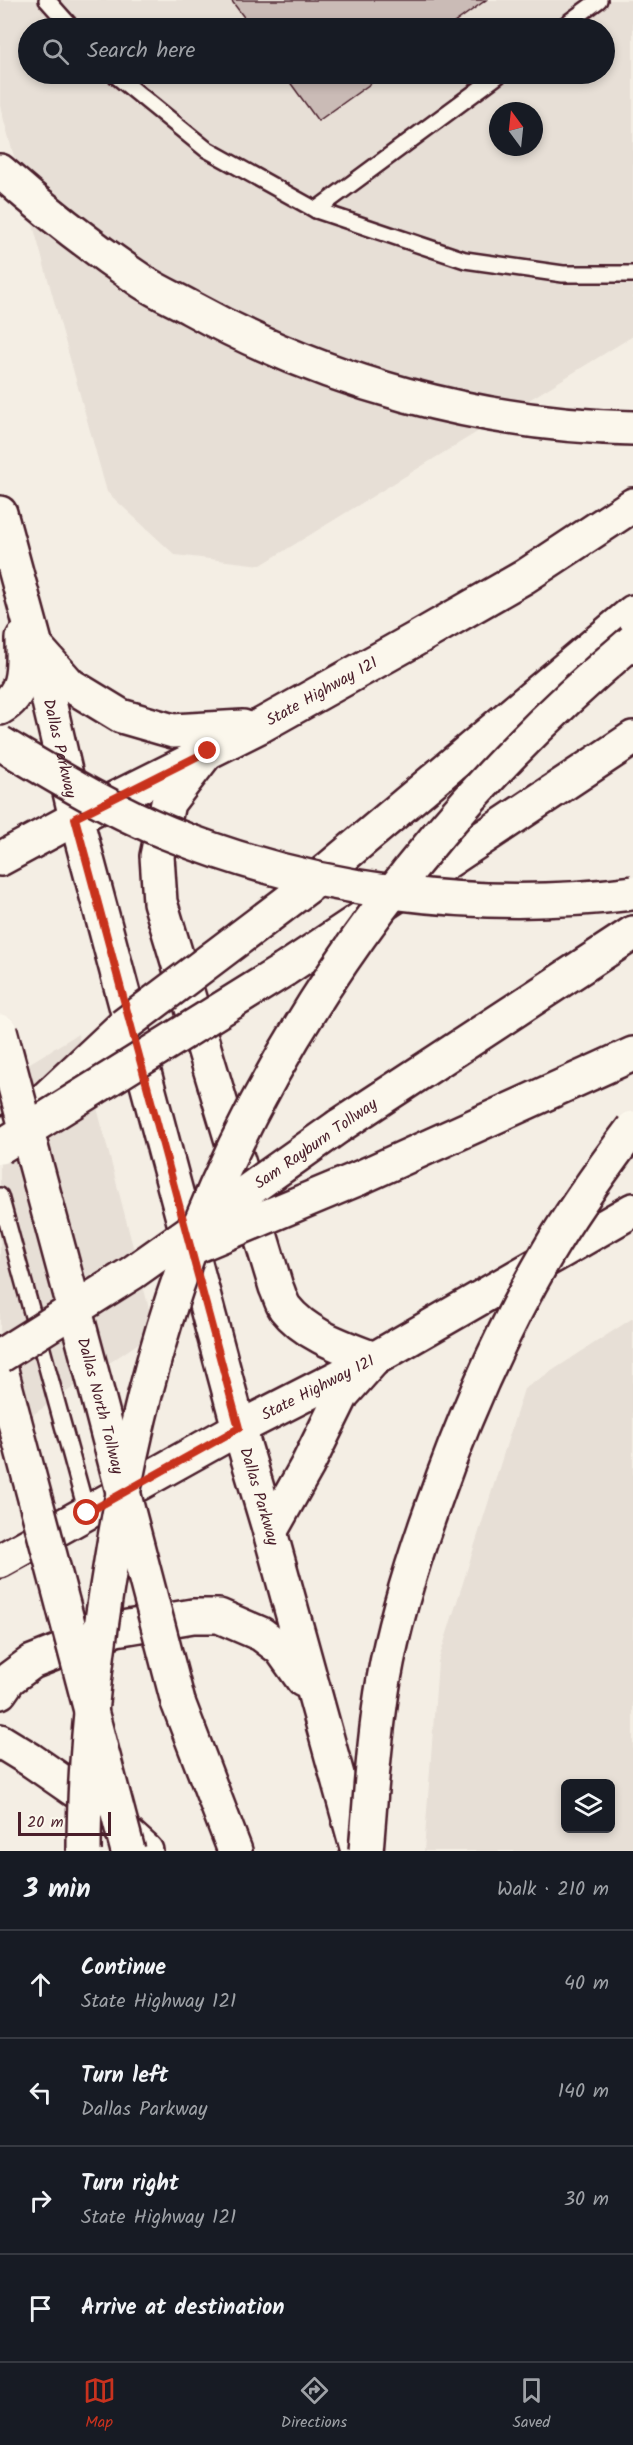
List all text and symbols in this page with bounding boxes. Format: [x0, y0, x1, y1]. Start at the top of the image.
search box [18, 18, 615, 84]
text: Search here [87, 34, 195, 69]
icon: search [39, 35, 72, 68]
north arrow [489, 102, 543, 156]
street label: State Highway 121 [262, 650, 382, 733]
street label: Dallas Parkway [36, 696, 84, 801]
route end [194, 737, 220, 763]
street label: Sam Rayburn Tollway [249, 1092, 383, 1196]
street label: Dallas North Tollway [70, 1335, 131, 1477]
street label: State Highway 121 [257, 1348, 379, 1427]
street label: Dallas Parkway [233, 1444, 286, 1549]
route start [73, 1499, 99, 1525]
map controls [561, 1779, 615, 1833]
button: layers [561, 1779, 615, 1833]
scale bar [18, 1809, 111, 1836]
text: 20 m [27, 1810, 63, 1835]
text: 3 min [24, 1869, 91, 1911]
text: Walk · 210 m [497, 1874, 609, 1906]
text: Continue [81, 1951, 166, 1986]
icon: ahead [24, 1968, 57, 2001]
text: 40 m [564, 1968, 609, 2000]
text: State Highway 121 [81, 1986, 236, 2018]
text: Turn left [81, 2059, 168, 2094]
icon: left [24, 2076, 57, 2109]
text: 140 m [558, 2076, 609, 2108]
text: Dallas Parkway [81, 2094, 207, 2126]
text: Turn right [81, 2167, 179, 2202]
icon: right [24, 2184, 57, 2217]
text: 30 m [564, 2184, 609, 2216]
text: State Highway 121 [81, 2202, 236, 2234]
text: Arrive at destination [81, 2291, 284, 2326]
icon: arrive [24, 2292, 57, 2325]
tab: Map [83, 2374, 116, 2435]
tab: Directions [281, 2374, 347, 2435]
tab: Saved [512, 2374, 550, 2435]

